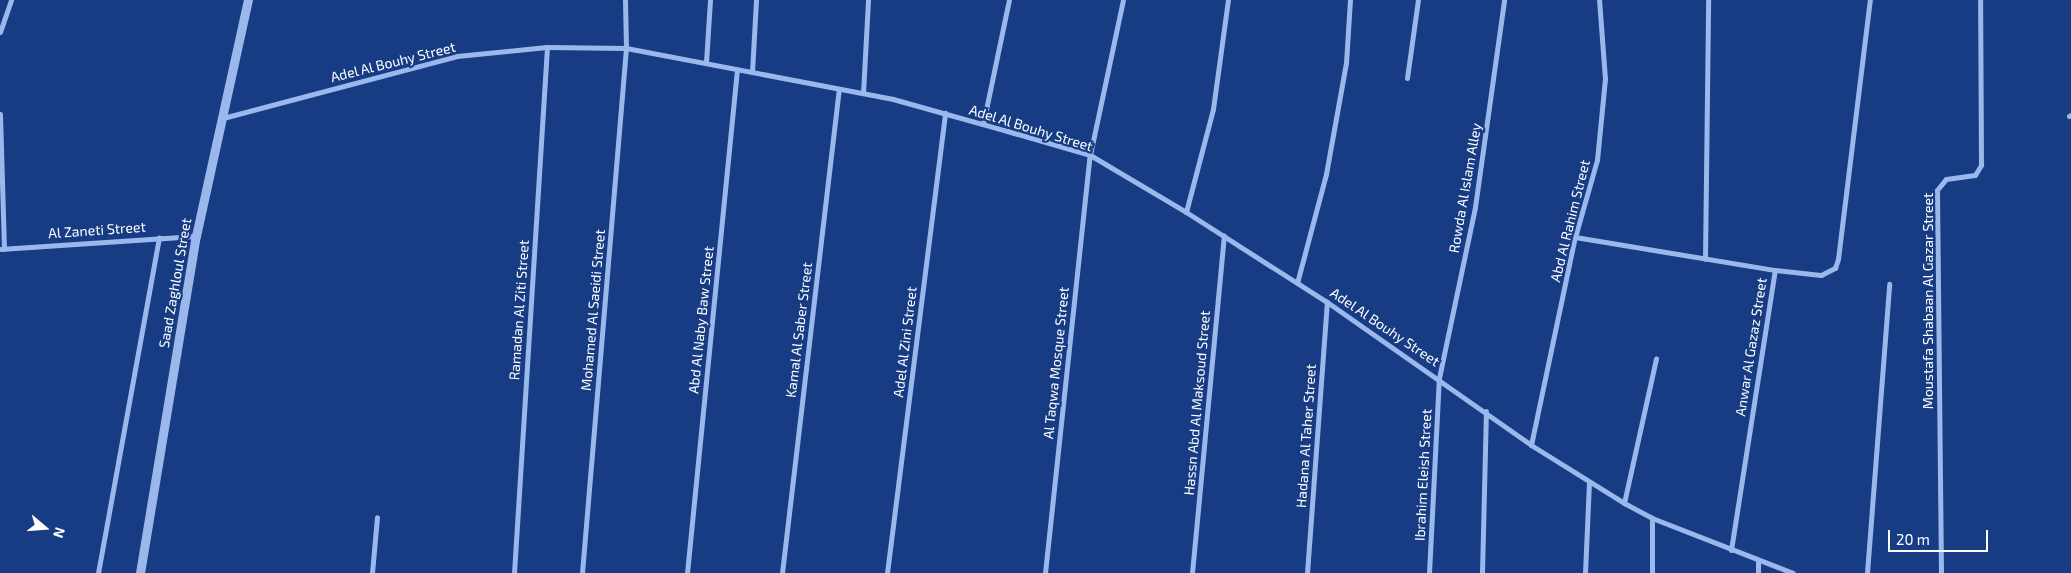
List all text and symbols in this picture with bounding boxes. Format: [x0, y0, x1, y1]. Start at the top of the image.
street label: Adel Al Bouhy Street [328, 38, 458, 86]
street label: Adel Al Bouhy Street [967, 101, 1095, 155]
street label: Rowda Al Islam Alley [1445, 121, 1485, 255]
street label: Abd Al Rahim Street [1547, 158, 1593, 284]
street label: Moustafa Shabaan Al Gazar Street [1920, 192, 1936, 410]
street label: Saad Zaghloul Street [155, 216, 195, 350]
street label: Al Zaneti Street [47, 218, 147, 242]
street label: Mohamed Al Saeidi Street [578, 228, 608, 392]
street label: Ramadan Al Ziti Street [506, 239, 532, 381]
street label: Abd Al Naby Baw Street [685, 245, 717, 395]
street label: Kamal Al Saber Street [782, 261, 816, 399]
street label: Anwar Al Gazaz Street [1732, 276, 1770, 418]
street label: Adel Al Bouhy Street [1327, 284, 1443, 370]
street label: Adel Al Zini Street [890, 285, 920, 399]
street label: Al Taqwa Mosque Street [1040, 286, 1072, 440]
street label: Hassn Abd Al Maksoud Street [1181, 309, 1213, 497]
street label: Hadana Al Taher Street [1293, 363, 1319, 509]
street label: Ibrahim Eleish Street [1411, 409, 1435, 541]
north arrow [20, 503, 70, 553]
scale bar [1891, 520, 1991, 552]
text: N [50, 525, 69, 540]
text: 20 m [1896, 530, 1930, 548]

